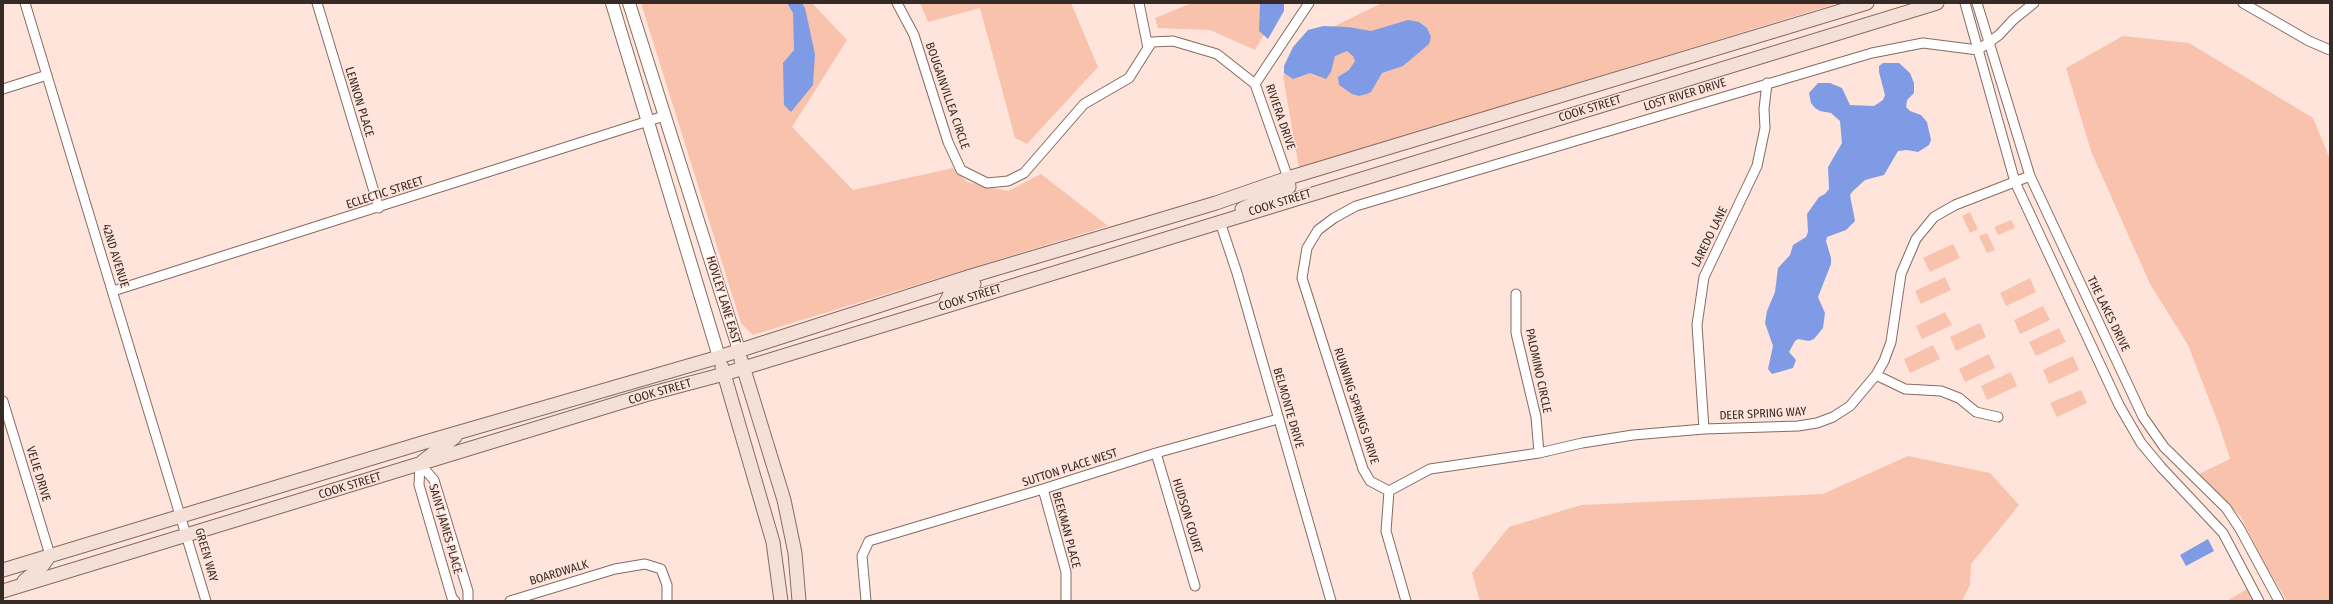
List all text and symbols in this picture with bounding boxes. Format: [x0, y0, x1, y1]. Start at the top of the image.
street label: BOUGAINVILLEA CIRCLE [922, 41, 972, 151]
street label: LENNON PLACE [341, 65, 377, 139]
street label: LOST RIVER DRIVE [1642, 76, 1728, 114]
street label: RIVIERA DRIVE [1262, 82, 1298, 152]
street label: COOK STREET [1557, 93, 1623, 125]
street label: ECLECTIC STREET [344, 174, 426, 212]
street label: COOK STREET [1247, 187, 1313, 219]
street label: LAREDO LANE [1689, 204, 1731, 270]
street label: 42ND AVENUE [98, 222, 132, 290]
street label: HOVLEY LANE EAST [703, 254, 743, 346]
street label: THE LAKES DRIVE [2084, 274, 2132, 354]
street label: COOK STREET [937, 282, 1003, 314]
street label: PALOMINO CIRCLE [1522, 327, 1554, 415]
street label: RUNNING SPRINGS DRIVE [1330, 346, 1382, 466]
street label: BELMONTE DRIVE [1270, 366, 1306, 450]
street label: COOK STREET [627, 376, 693, 408]
street label: DEER SPRING WAY [1719, 405, 1807, 423]
street label: VELIE DRIVE [23, 445, 53, 503]
street label: SUTTON PLACE WEST [1021, 446, 1119, 490]
street label: COOK STREET [317, 470, 383, 502]
street label: HUDSON COURT [1169, 477, 1205, 555]
street label: SAINT JAMES PLACE [425, 482, 465, 576]
street label: BEEKMAN PLACE [1049, 490, 1083, 570]
street label: GREEN WAY [191, 526, 221, 584]
street label: BOARDWALK [528, 557, 590, 589]

